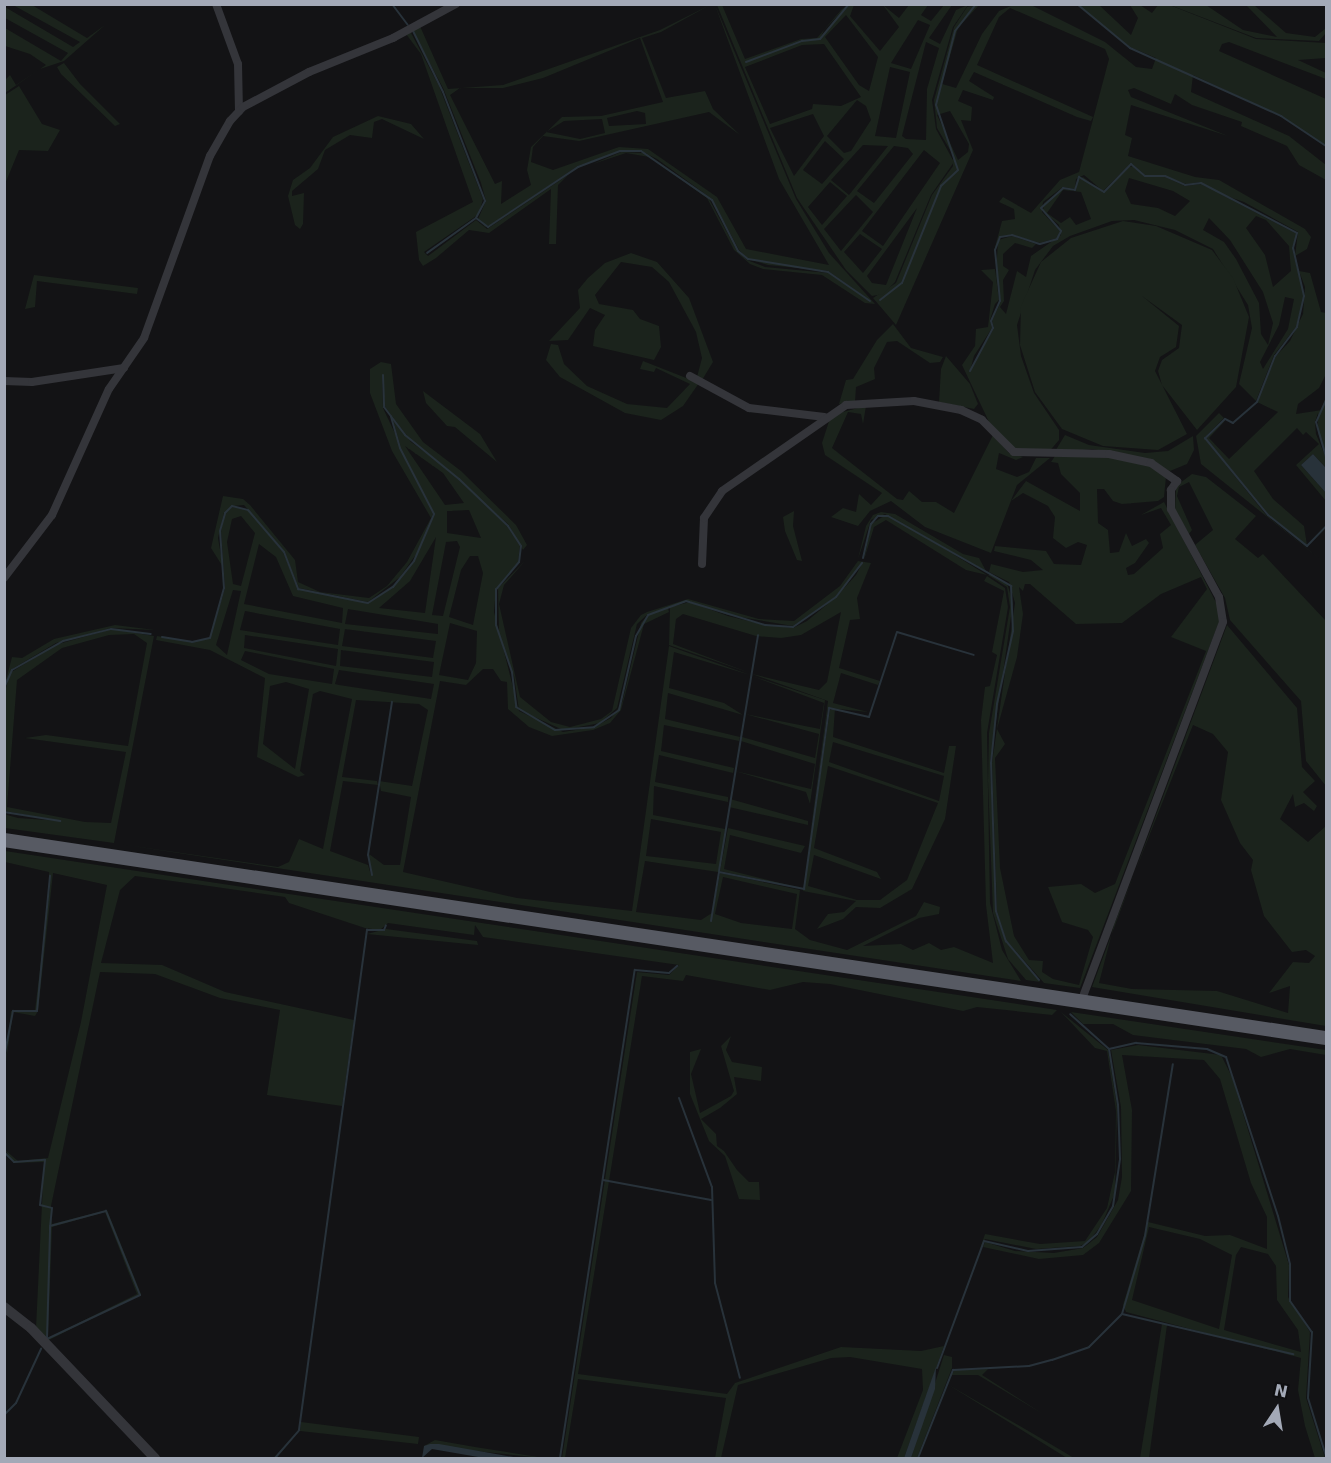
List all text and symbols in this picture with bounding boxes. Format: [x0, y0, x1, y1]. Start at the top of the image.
north arrow [1247, 1379, 1307, 1439]
text: N [1272, 1380, 1289, 1402]

